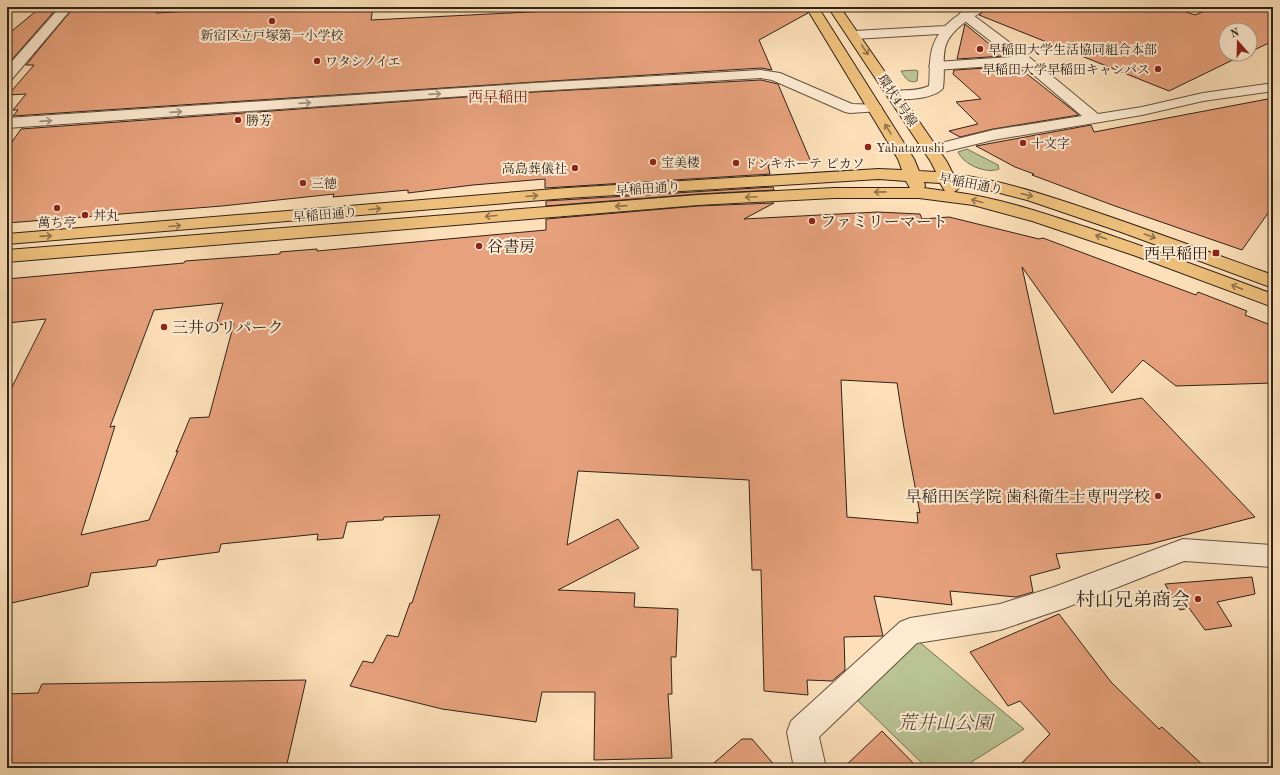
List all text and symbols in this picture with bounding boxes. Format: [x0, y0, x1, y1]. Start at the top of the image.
marker: 新宿区立戸塚第一小学校 [267, 16, 277, 26]
north arrow [1218, 22, 1258, 62]
text: N [1229, 27, 1241, 41]
place label: 新宿区立戸塚第一小学校 [200, 28, 344, 43]
place label: 早稲田大学生活協同組合本部 [988, 42, 1157, 57]
marker: 早稲田大学生活協同組合本部 [975, 44, 985, 54]
one-way arrow [861, 45, 869, 56]
place label: ワタシノイエ [325, 55, 401, 69]
marker: ワタシノイエ [312, 56, 322, 66]
place label: 早稲田大学早稲田キャンパス [982, 63, 1150, 77]
marker: 早稲田大学早稲田キャンパス [1153, 64, 1163, 74]
street label: 環状4号線 [875, 72, 920, 129]
district label: 西早稲田 [468, 89, 528, 106]
one-way arrow [428, 90, 441, 97]
one-way arrow [298, 99, 311, 106]
one-way arrow [169, 108, 182, 115]
place label: 勝芳 [246, 114, 272, 128]
marker: 勝芳 [233, 115, 243, 125]
one-way arrow [39, 117, 52, 124]
one-way arrow [883, 123, 891, 135]
place label: 十文字 [1031, 137, 1070, 151]
marker: 十文字 [1018, 138, 1028, 148]
marker: Yahatazushi [863, 142, 873, 152]
place label: Yahatazushi [876, 142, 945, 155]
place label: 宝美楼 [661, 156, 700, 170]
marker: 宝美楼 [648, 157, 658, 167]
place label: ドンキホーテ ピカソ [744, 157, 865, 171]
marker: ドンキホーテ ピカソ [731, 158, 741, 168]
place label: 高島葬儀社 [502, 162, 567, 176]
marker: 高島葬儀社 [570, 163, 580, 173]
street label: 早稲田通り [938, 171, 1004, 197]
place label: 三徳 [311, 177, 337, 191]
marker: 三徳 [298, 178, 308, 188]
street label: 早稲田通り [615, 180, 681, 198]
one-way arrow [874, 189, 887, 196]
one-way arrow [1020, 191, 1033, 199]
one-way arrow [525, 193, 538, 200]
one-way arrow [745, 194, 758, 201]
one-way arrow [970, 197, 983, 204]
marker: 萬ち亭 [52, 203, 62, 213]
one-way arrow [615, 203, 628, 210]
street label: 早稲田通り [292, 205, 358, 225]
one-way arrow [368, 206, 381, 213]
place label: 丼丸 [93, 209, 119, 223]
marker: 丼丸 [80, 210, 90, 220]
one-way arrow [485, 213, 498, 220]
place label: ファミリーマート [820, 214, 948, 231]
place label: 萬ち亭 [37, 216, 77, 230]
marker: ファミリーマート [807, 216, 817, 226]
one-way arrow [169, 223, 182, 230]
one-way arrow [39, 233, 52, 240]
one-way arrow [1095, 233, 1108, 240]
one-way arrow [1144, 233, 1156, 241]
place label: 谷書房 [487, 238, 535, 256]
marker: 谷書房 [474, 241, 484, 251]
place label: 西早稲田 [1144, 245, 1208, 263]
marker: 西早稲田 [1211, 248, 1221, 258]
one-way arrow [1231, 282, 1243, 290]
place label: 三井のリパーク [172, 319, 284, 337]
marker: 三井のリパーク [159, 322, 169, 332]
place label: 早稲田医学院 歯科衛生士専門学校 [906, 488, 1150, 506]
marker: 早稲田医学院 歯科衛生士専門学校 [1153, 491, 1163, 501]
place label: 村山兄弟商会 [1076, 589, 1190, 611]
marker: 村山兄弟商会 [1193, 594, 1203, 604]
park label: 荒井山公園 [897, 713, 995, 734]

